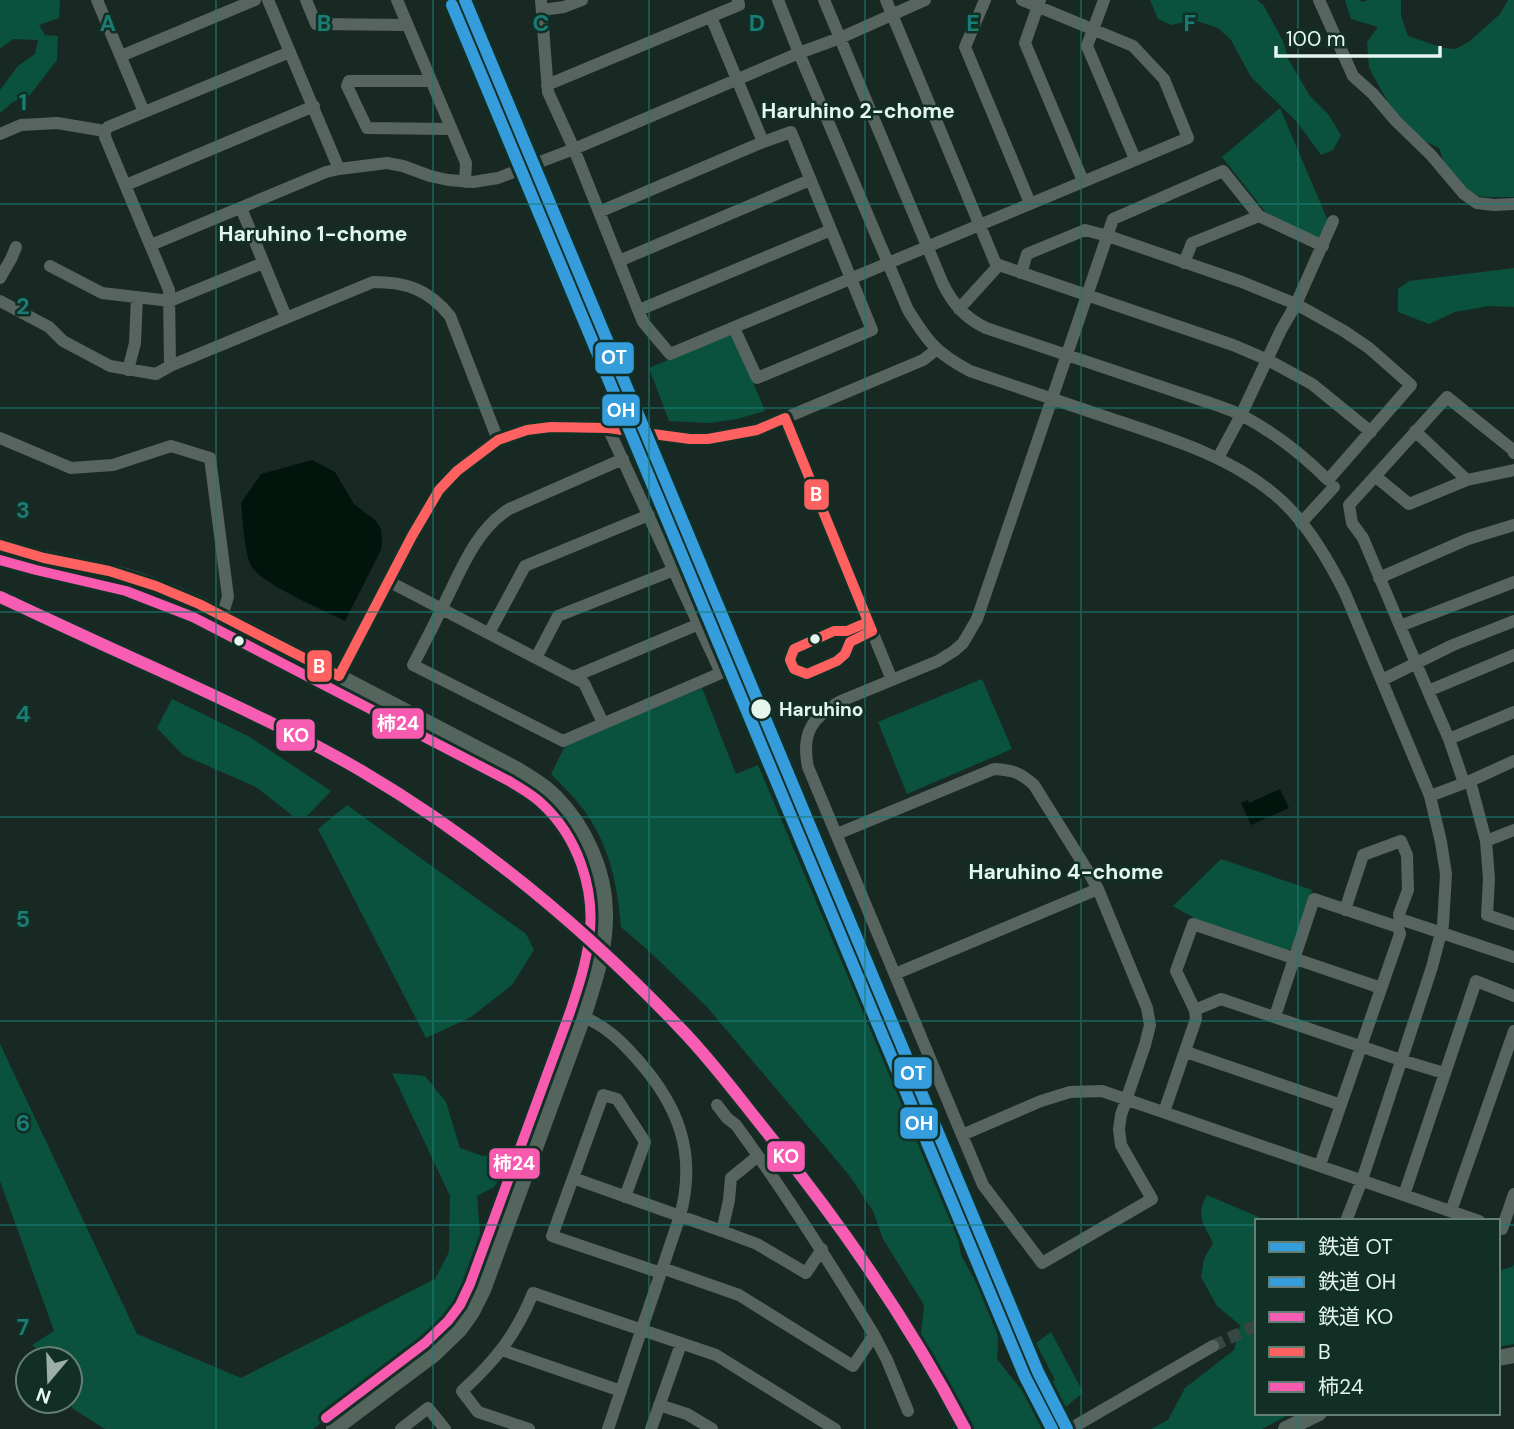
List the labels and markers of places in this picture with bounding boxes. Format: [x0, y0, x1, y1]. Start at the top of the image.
unlabelled marker [808, 632, 822, 646]
unlabelled marker [232, 634, 246, 648]
marker: Haruhino [749, 697, 773, 721]
place label: Haruhino [779, 697, 863, 722]

